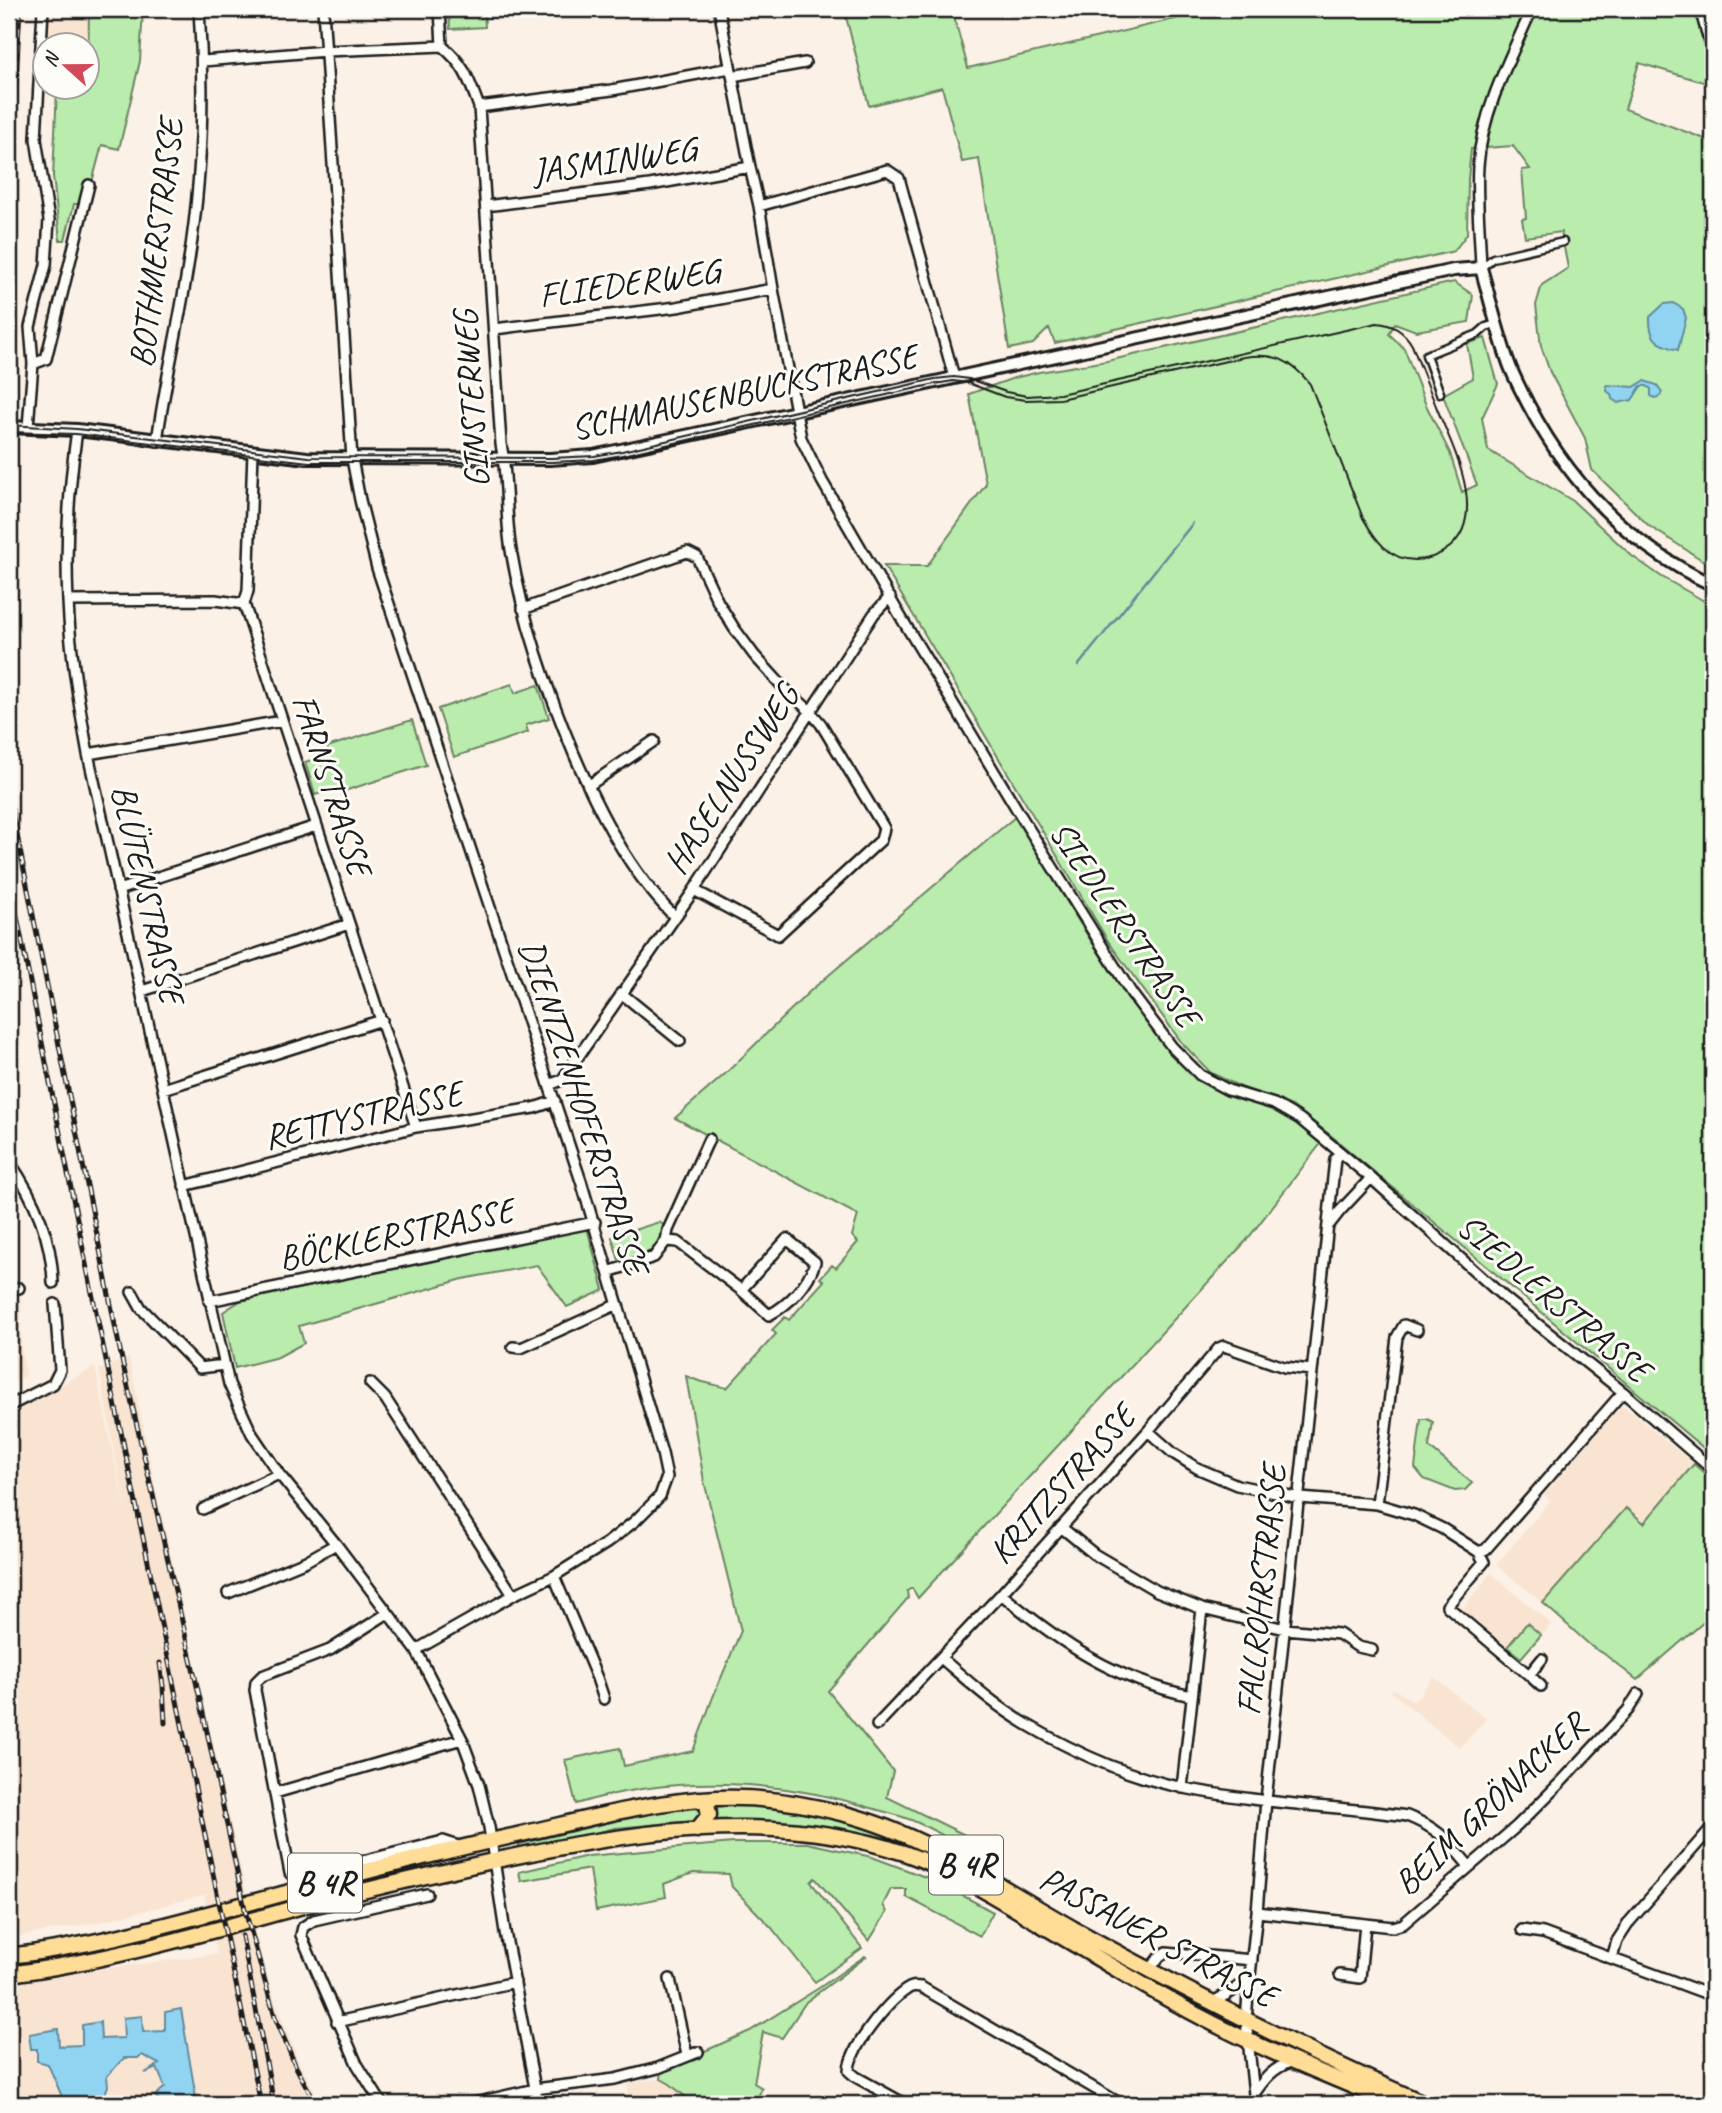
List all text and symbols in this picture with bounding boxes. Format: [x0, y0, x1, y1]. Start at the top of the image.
north arrow [32, 32, 102, 102]
text: N [38, 47, 66, 70]
street label: BOTHMERSTRASSE [118, 112, 194, 370]
street label: JASMINWEG [527, 126, 703, 194]
street label: FLIEDERWEG [536, 247, 727, 318]
street label: GINSTERWEG [442, 305, 500, 489]
street label: SCHMAUSENBUCKSTRASSE [567, 332, 926, 451]
street label: HASELNUSSWEG [653, 673, 811, 882]
street label: FARNSTRASSE [282, 689, 384, 886]
street label: BLÜTENSTRASSE [101, 780, 196, 1012]
street label: SIEDLERSTRASSE [1039, 812, 1213, 1040]
street label: DIENTZENHOFERSTRASSE [509, 934, 661, 1284]
street label: RETTYSTRASSE [260, 1069, 471, 1160]
street label: BÖCKLERSTRASSE [274, 1186, 522, 1281]
street label: SIEDLERSTRASSE [1448, 1204, 1664, 1395]
street label: KRITZSTRASSE [979, 1391, 1149, 1573]
street label: FALLROHRSTRASSE [1225, 1458, 1297, 1717]
street label: BEIM GRÖNACKER [1384, 1700, 1599, 1905]
road number: B 4R [929, 1836, 1003, 1895]
road number: B 4R [288, 1854, 362, 1912]
street label: PASSAUER STRASSE [1032, 1856, 1288, 2021]

